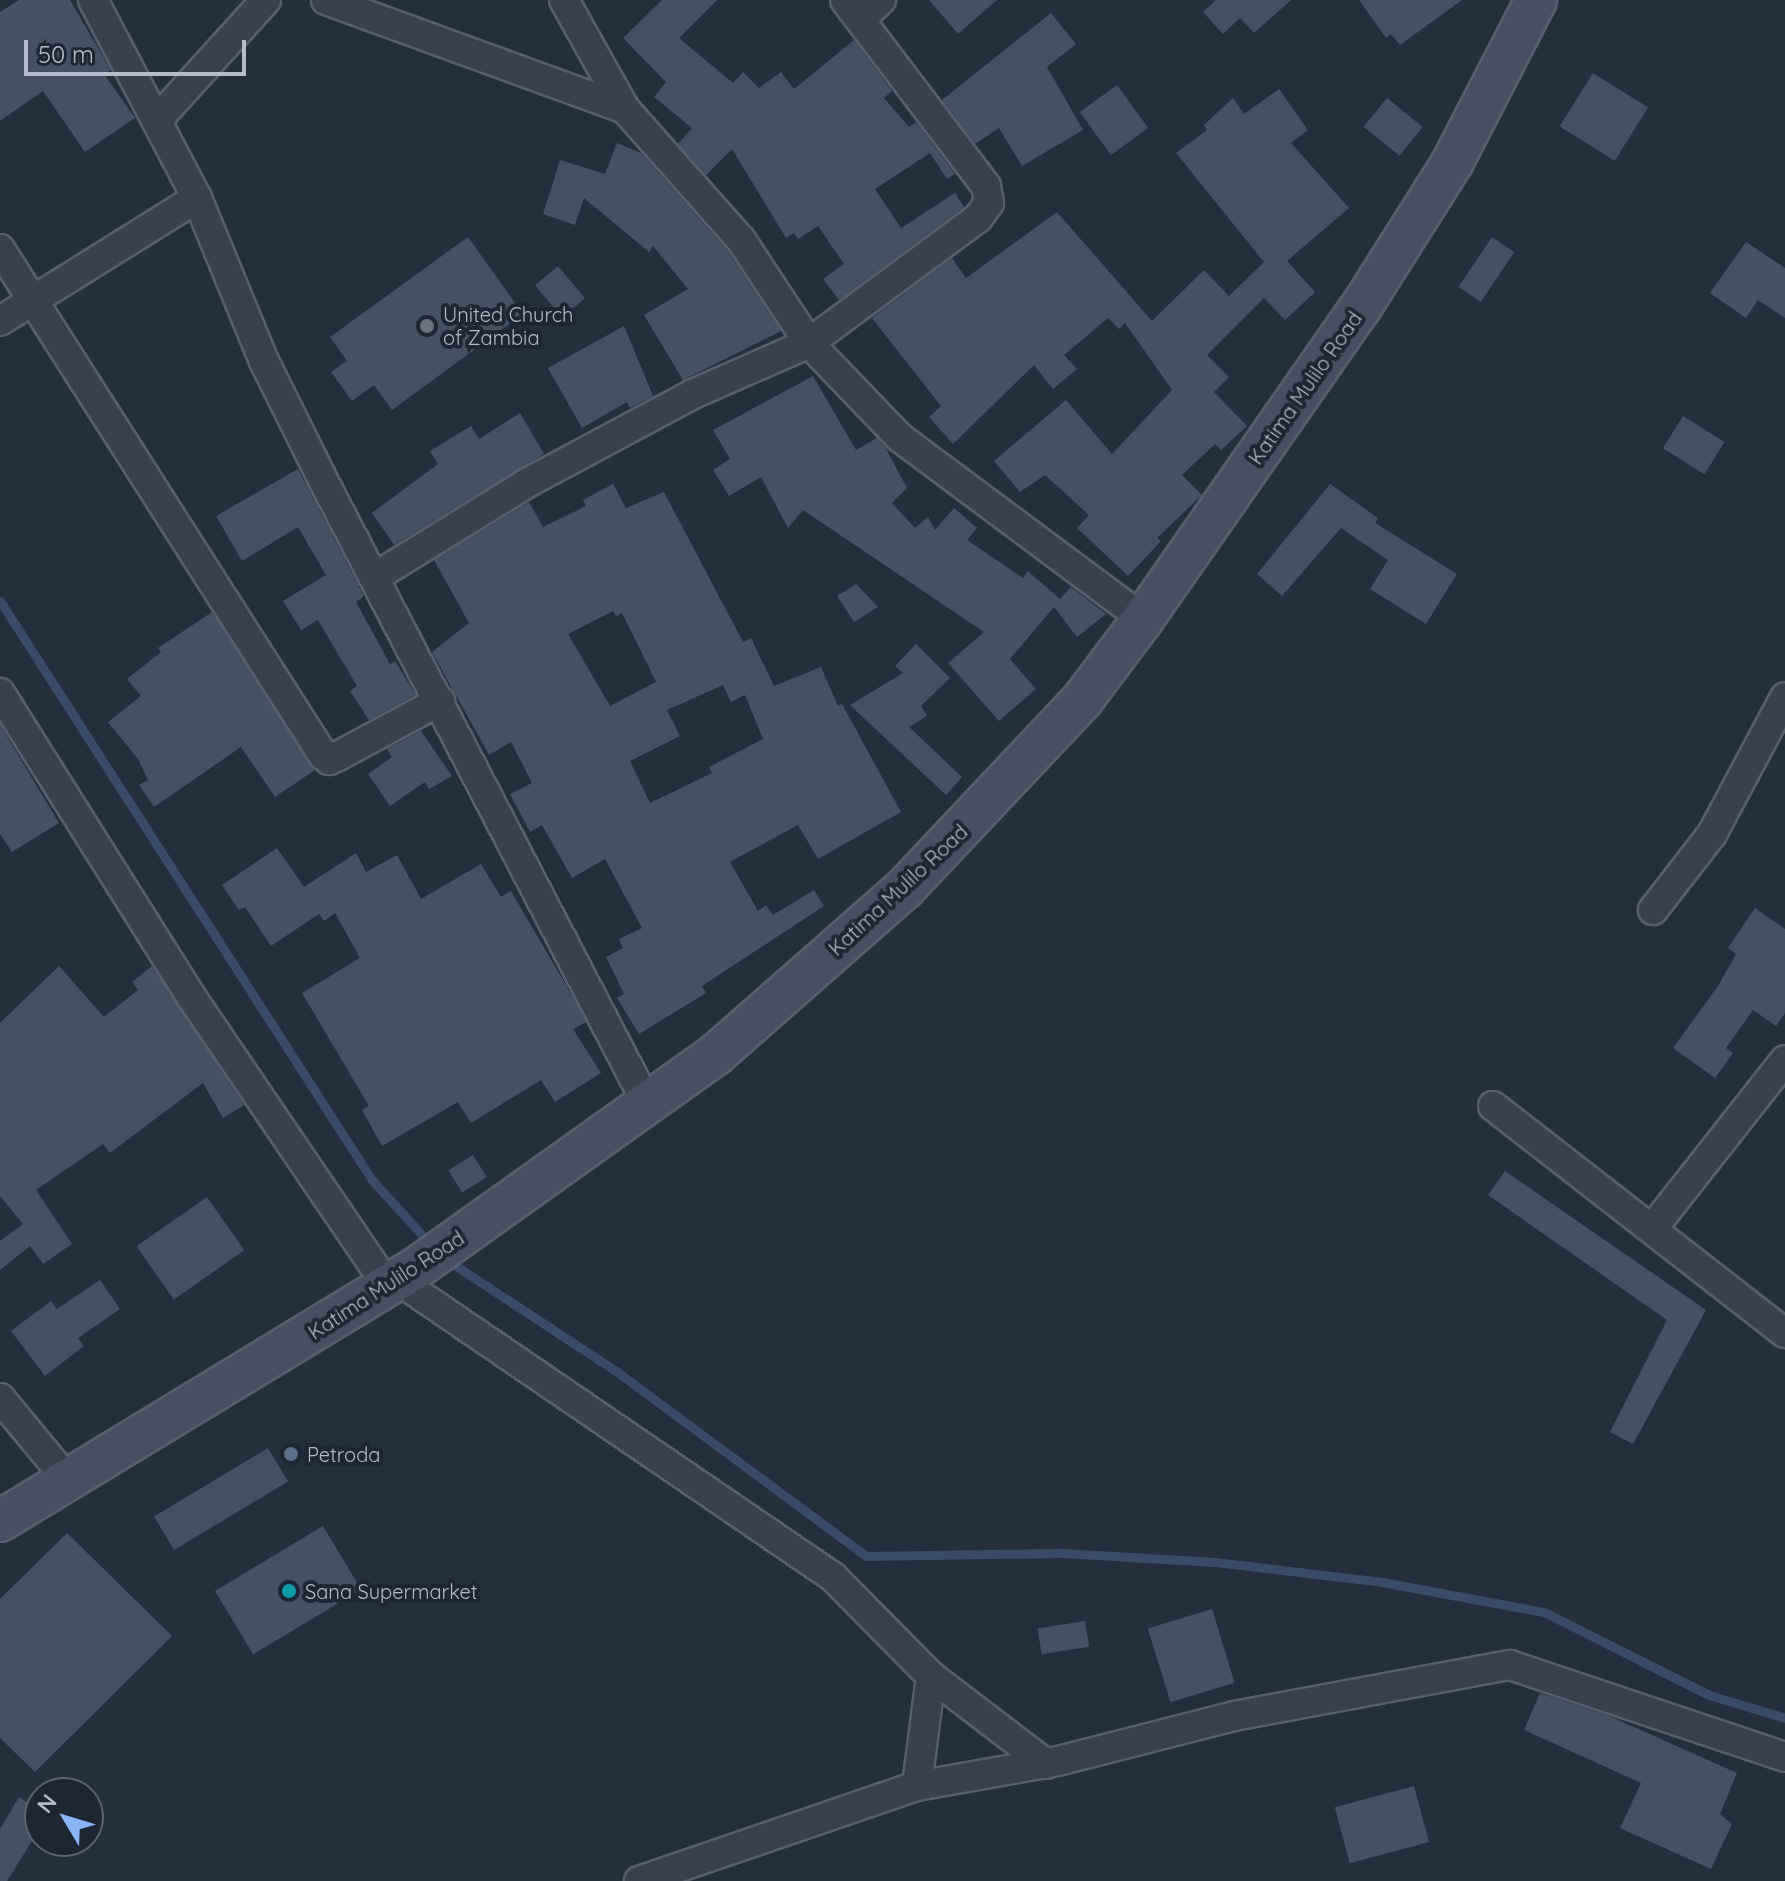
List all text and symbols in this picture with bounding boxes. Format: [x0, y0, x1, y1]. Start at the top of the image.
scale bar [28, 24, 250, 74]
text: 50 m [38, 39, 94, 69]
place label: United Church of Zambia [443, 302, 573, 349]
street label: Katima Mulilo Road [1243, 307, 1367, 469]
marker: United Church of Zambia [418, 317, 436, 335]
street label: Katima Mulilo Road [824, 820, 972, 960]
street label: Katima Mulilo Road [304, 1226, 468, 1344]
place label: Petroda [307, 1442, 380, 1466]
marker: Petroda [282, 1445, 300, 1463]
place label: Sana Supermarket [305, 1579, 478, 1603]
marker: Sana Supermarket [280, 1582, 298, 1600]
north arrow [24, 1777, 104, 1857]
text: N [31, 1788, 63, 1818]

